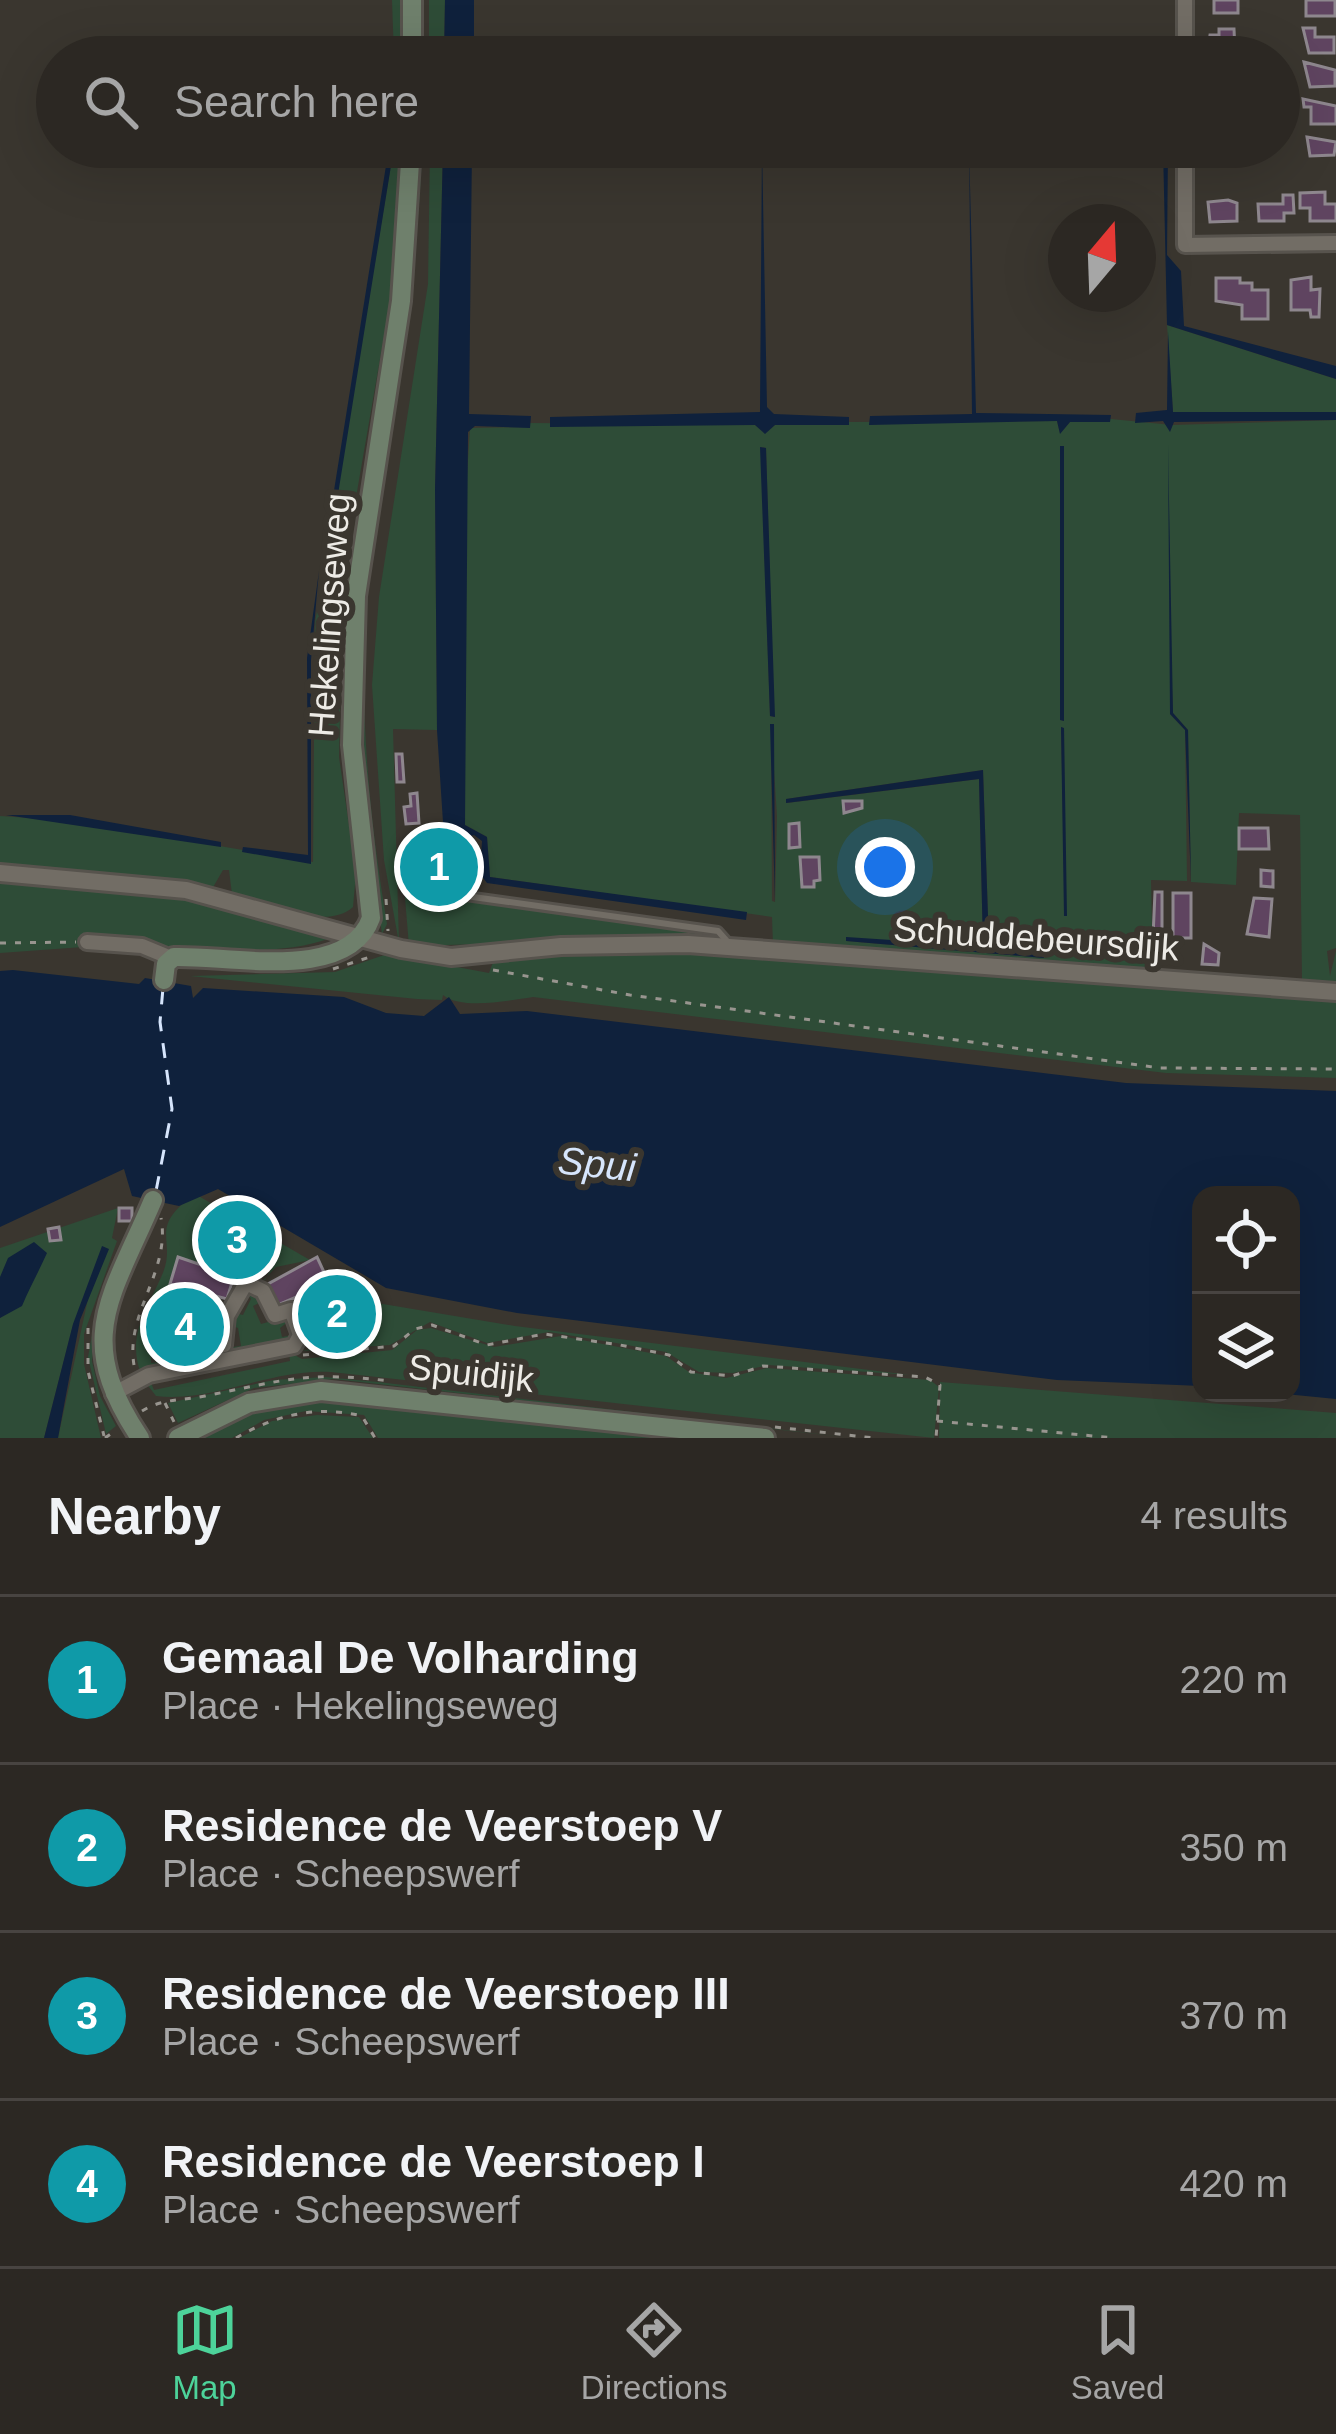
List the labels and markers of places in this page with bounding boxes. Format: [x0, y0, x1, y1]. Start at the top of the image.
pin: 1 [400, 822, 478, 912]
pin: 3 [198, 1195, 276, 1285]
pin: 2 [298, 1269, 376, 1359]
pin: 4 [146, 1282, 224, 1372]

